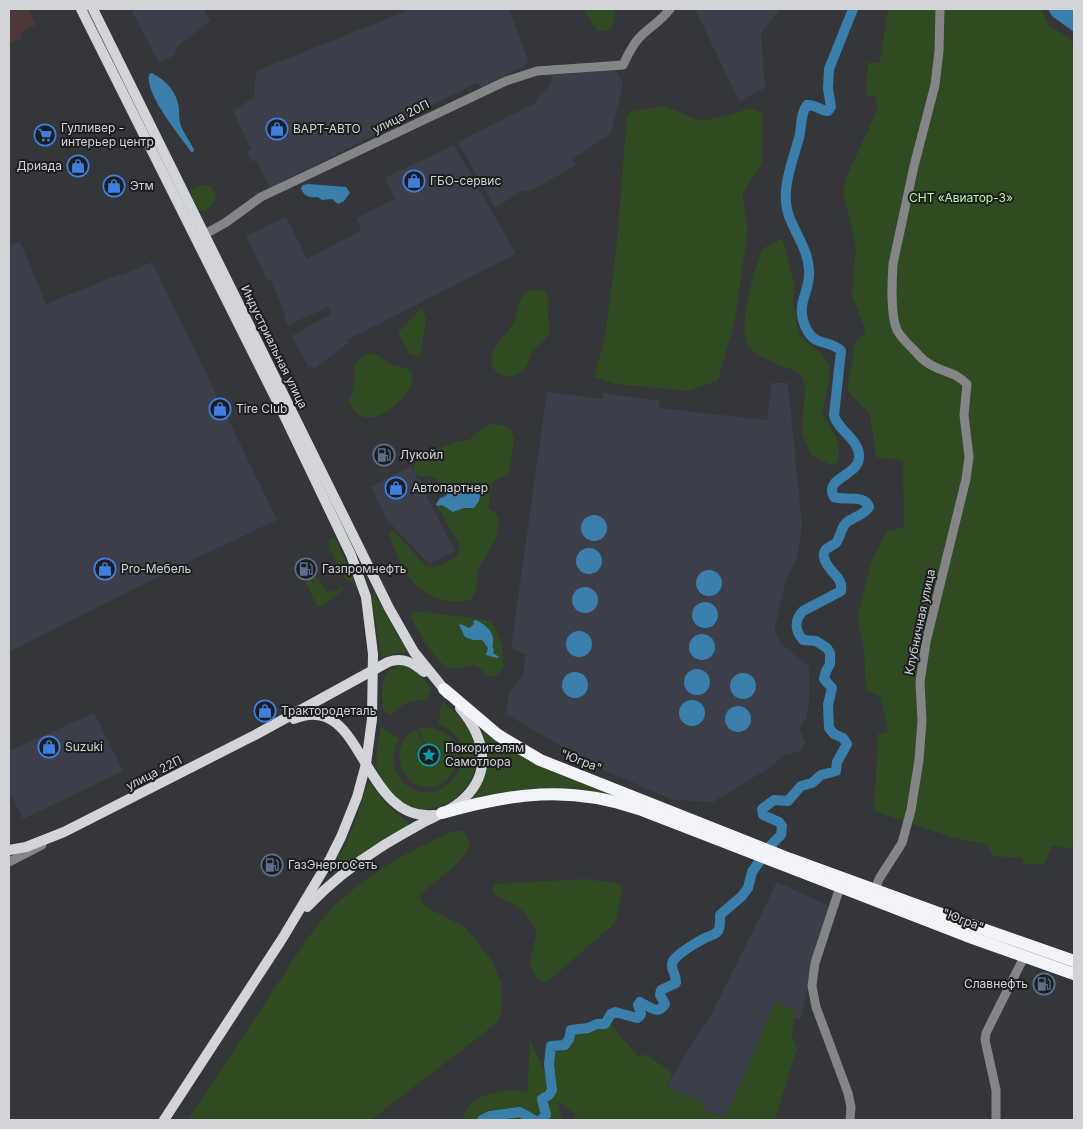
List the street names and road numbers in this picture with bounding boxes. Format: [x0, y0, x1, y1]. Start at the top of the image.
street label: улица 20П [370, 96, 432, 137]
street label: Индустриальная улица [238, 283, 311, 411]
street label: Клубничная улица [901, 568, 938, 676]
street label: "Югра" [558, 746, 604, 775]
street label: улица 22П [123, 752, 184, 793]
street label: "Югра" [940, 905, 986, 934]

